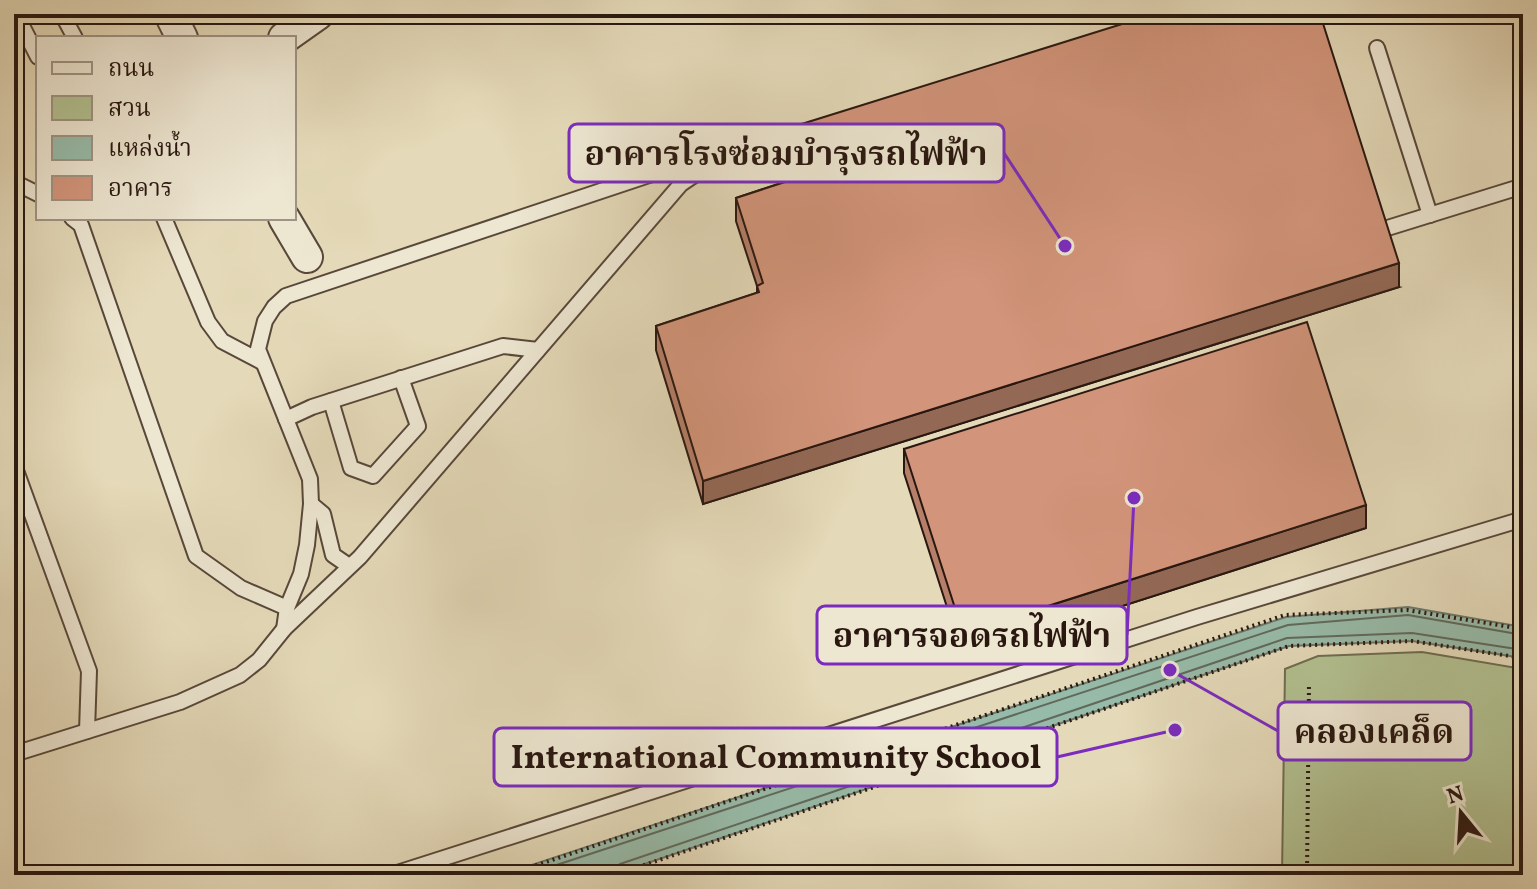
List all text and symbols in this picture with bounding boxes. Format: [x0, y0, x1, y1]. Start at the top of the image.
legend [36, 36, 296, 220]
text: ถนน [108, 53, 154, 87]
text: สวน [108, 93, 151, 127]
callout: อาคารโรงซ่อมบำรุงรถไฟฟ้า [569, 124, 1004, 182]
text: แหล่งน้ำ [108, 130, 192, 167]
text: อาคารโรงซ่อมบำรุงรถไฟฟ้า [585, 130, 987, 180]
text: อาคาร [108, 173, 173, 207]
callout: อาคารจอดรถไฟฟ้า [817, 606, 1127, 664]
text: อาคารจอดรถไฟฟ้า [833, 612, 1111, 662]
callout: คลองเคล็ด [1278, 702, 1471, 760]
text: คลองเคล็ด [1294, 711, 1454, 758]
callout: International Community School [494, 728, 1057, 786]
text: International Community School [511, 736, 1041, 783]
north arrow [1421, 773, 1501, 853]
text: N [1443, 779, 1468, 814]

